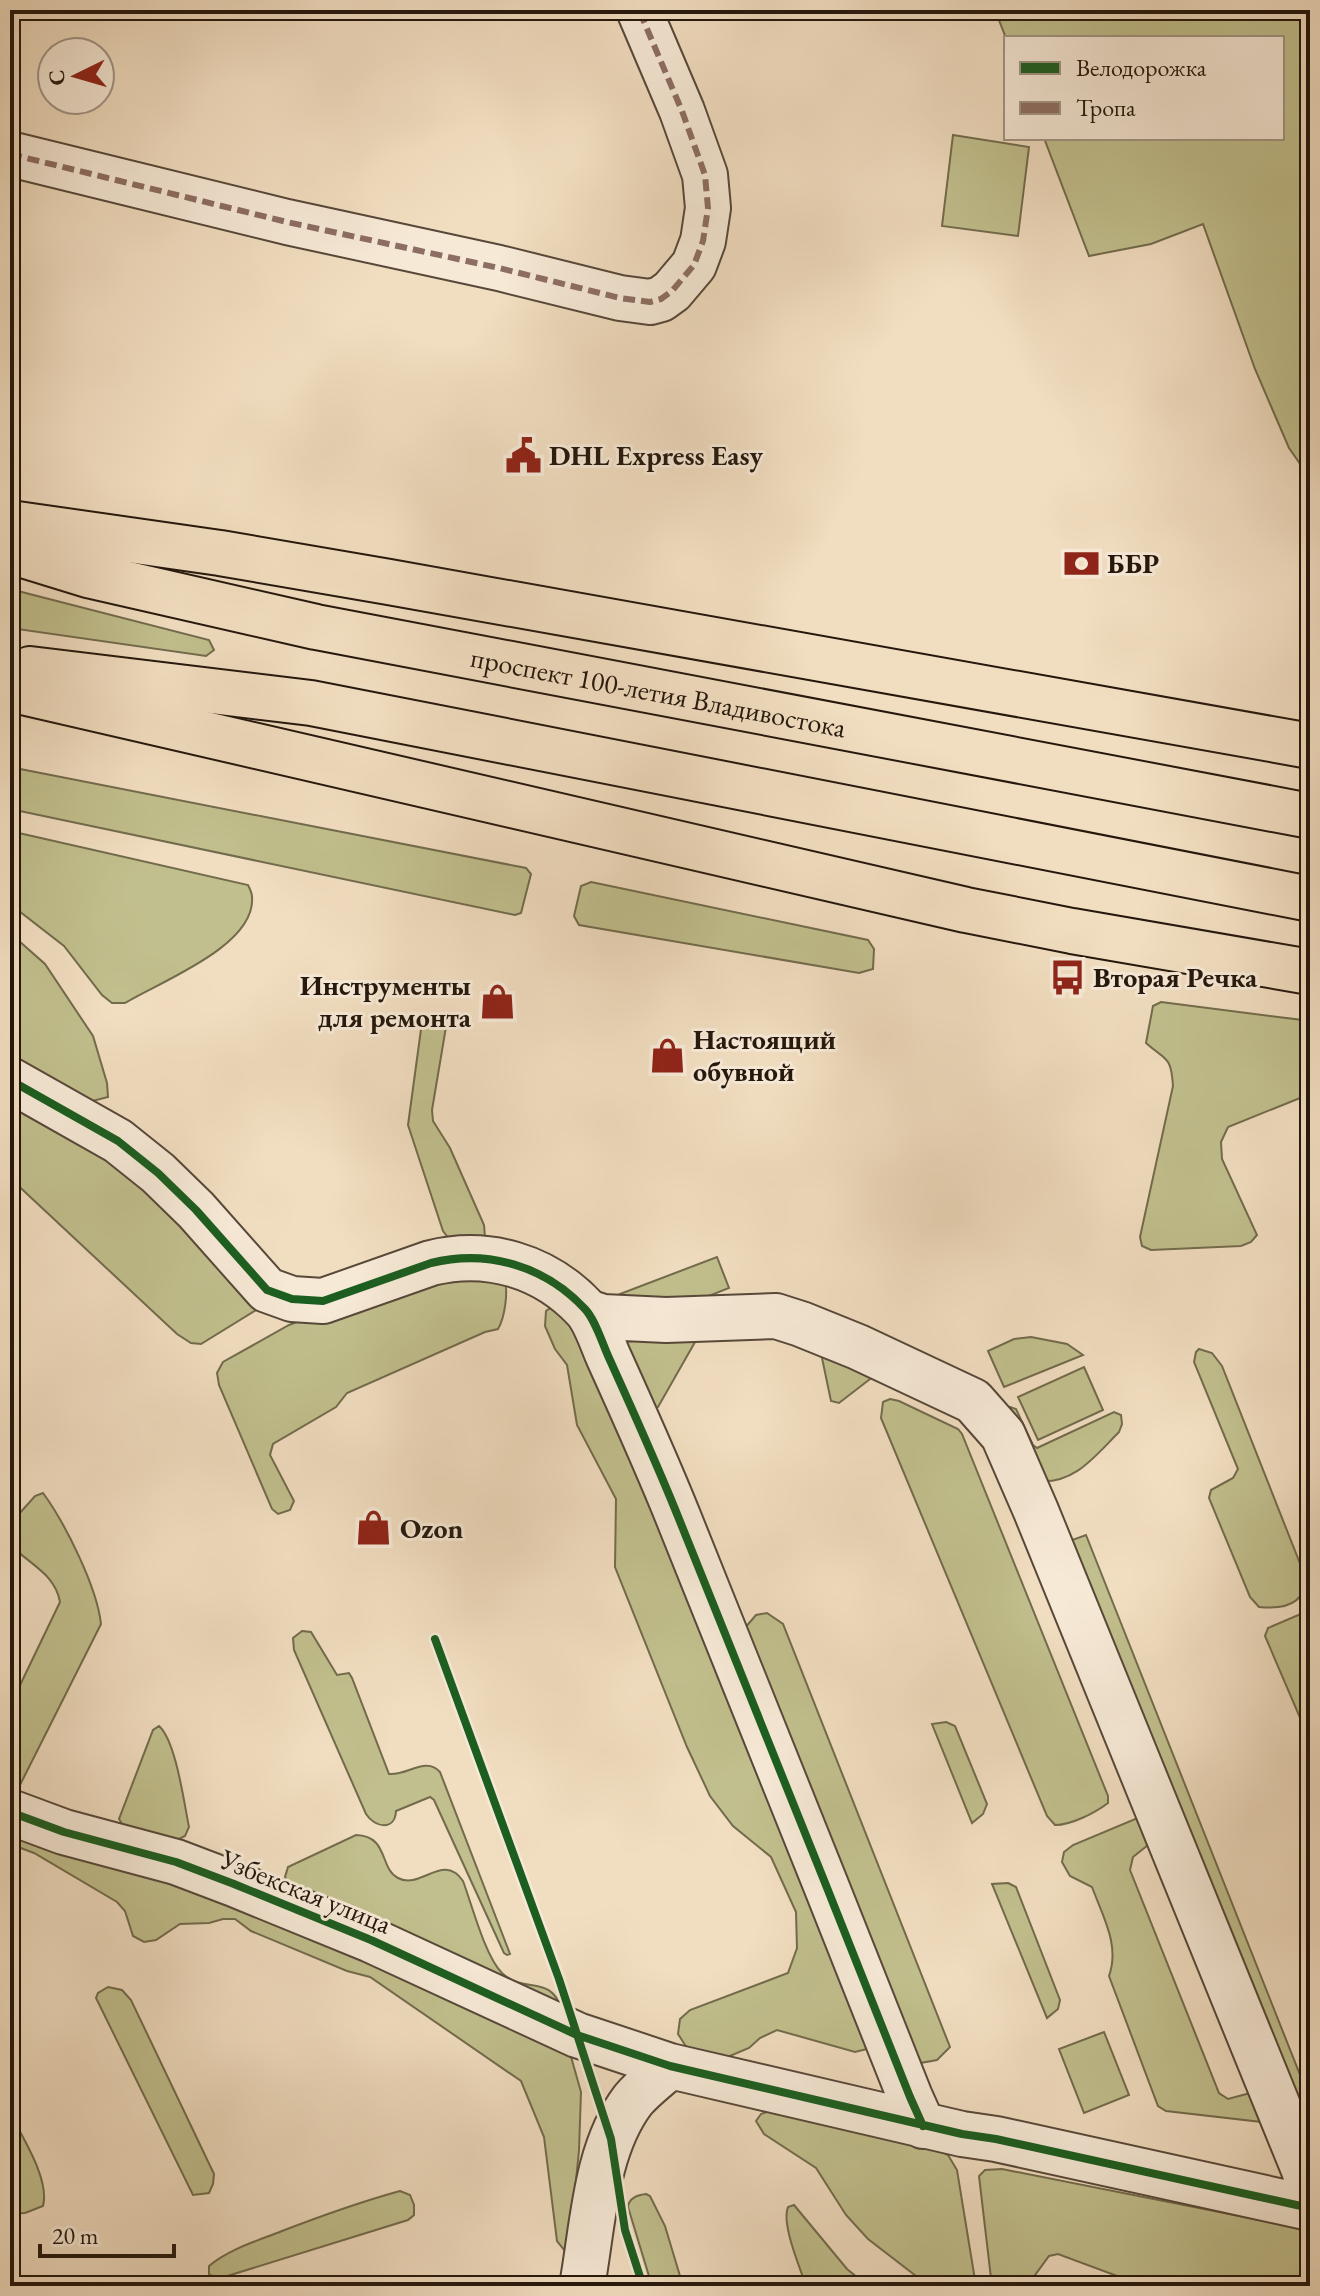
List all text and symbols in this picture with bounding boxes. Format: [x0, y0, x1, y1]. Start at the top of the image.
north arrow [36, 36, 116, 116]
legend [1004, 36, 1284, 140]
text: Велодорожка [1076, 52, 1207, 83]
text: С [41, 69, 72, 87]
text: Тропа [1076, 92, 1136, 123]
public building icon: DHL Express Easy [504, 436, 542, 474]
place label: DHL Express Easy [549, 437, 763, 473]
bank icon: ББР [1062, 544, 1100, 582]
place label: ББР [1107, 545, 1159, 581]
street label: проспект 100-летия Владивостока [468, 639, 850, 746]
bus stop icon: Вторая Речка [1048, 958, 1086, 996]
place label: Вторая Речка [1093, 959, 1258, 995]
place label: Инструменты для ремонта [300, 967, 472, 1035]
shop icon: Инструменты для ремонта [478, 982, 516, 1020]
place label: Настоящий обувной [693, 1021, 836, 1089]
shop icon: Настоящий обувной [648, 1036, 686, 1074]
shop icon: Ozon [355, 1509, 393, 1547]
place label: Ozon [400, 1510, 464, 1546]
street label: Узбекская улица [214, 1840, 398, 1942]
scale bar [40, 2208, 174, 2258]
text: 20 m [52, 2220, 99, 2251]

